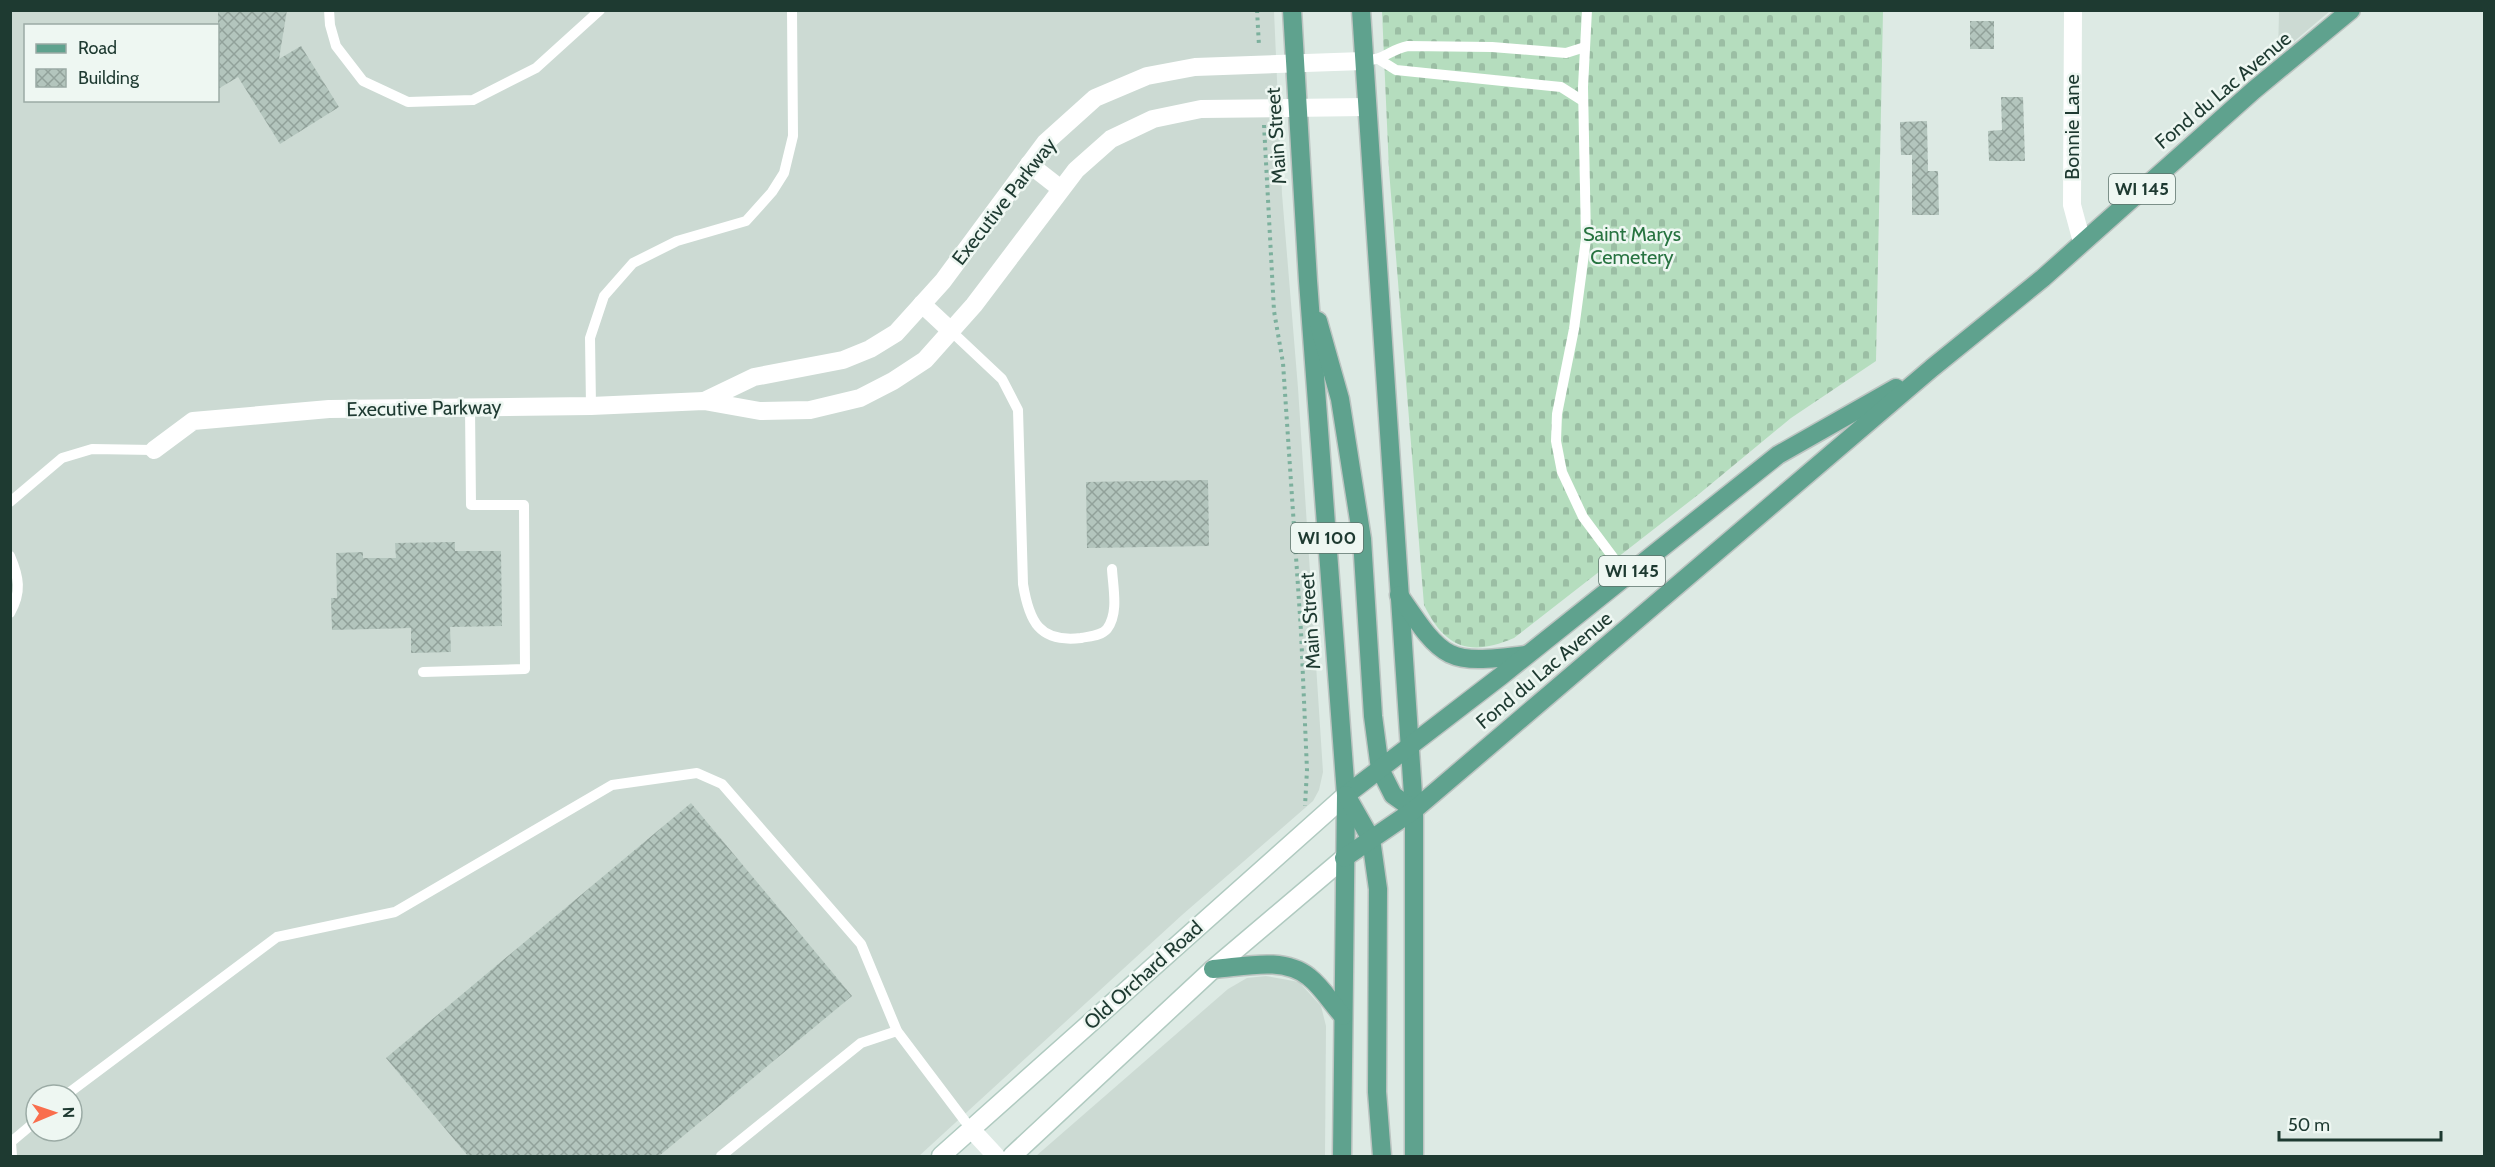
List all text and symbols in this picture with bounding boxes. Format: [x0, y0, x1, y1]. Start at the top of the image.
legend [24, 24, 219, 102]
street label: Fond du Lac Avenue [2150, 26, 2296, 154]
text: Road [78, 37, 117, 59]
text: Building [78, 67, 140, 89]
street label: Bonnie Lane [2060, 74, 2084, 180]
street label: Main Street [1261, 87, 1291, 185]
street label: Executive Parkway [947, 132, 1061, 270]
road number: WI 145 [2109, 174, 2175, 204]
park label: Saint Marys Cemetery [1583, 222, 1681, 269]
street label: Executive Parkway [346, 395, 502, 421]
road number: WI 100 [1291, 523, 1363, 553]
road number: WI 145 [1599, 556, 1665, 586]
street label: Main Street [1295, 572, 1325, 670]
street label: Fond du Lac Avenue [1471, 606, 1617, 734]
street label: Old Orchard Road [1079, 915, 1207, 1035]
north arrow [24, 1083, 84, 1143]
scale bar [2279, 1104, 2441, 1142]
text: N [59, 1107, 78, 1118]
text: 50 m [2288, 1114, 2330, 1136]

